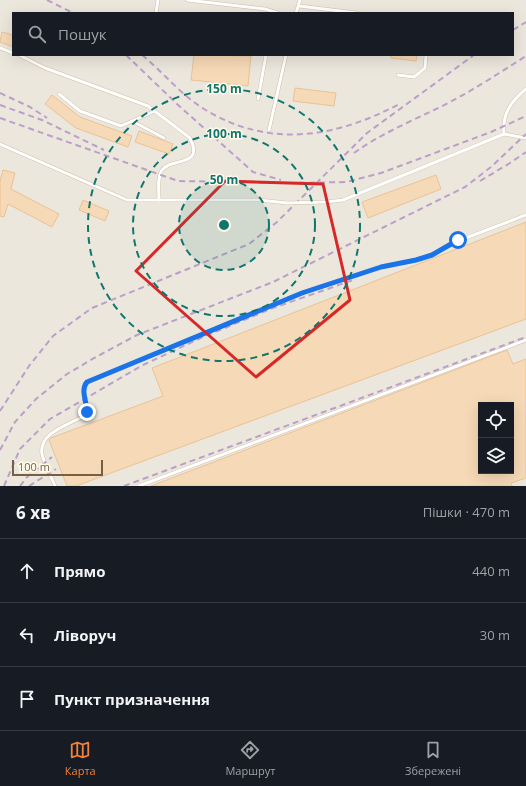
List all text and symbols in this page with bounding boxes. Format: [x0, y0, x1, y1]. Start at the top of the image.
search box [12, 12, 514, 56]
icon: search [26, 23, 48, 45]
text: Пошук [58, 24, 107, 44]
text: 150 m [206, 80, 242, 97]
text: 100 m [206, 125, 242, 142]
text: 50 m [210, 171, 238, 188]
centre of rings [217, 218, 231, 232]
route start [449, 231, 467, 249]
map controls [478, 402, 514, 474]
button: locate [478, 402, 514, 438]
route end [78, 403, 96, 421]
button: layers [478, 438, 514, 474]
scale bar [12, 458, 103, 477]
text: 100 m [18, 459, 50, 474]
text: 6 хв [16, 501, 51, 524]
text: Пішки · 470 m [423, 503, 510, 521]
icon: ahead [16, 560, 38, 582]
text: Прямо [54, 561, 106, 581]
text: 440 m [472, 562, 510, 580]
icon: left [16, 624, 38, 646]
text: Ліворуч [54, 625, 116, 645]
text: 30 m [480, 626, 510, 644]
icon: arrive [16, 688, 38, 710]
text: Пункт призначення [54, 689, 210, 709]
tab: Карта [65, 739, 96, 778]
tab: Маршрут [225, 739, 275, 778]
tab: Збережені [405, 739, 461, 778]

